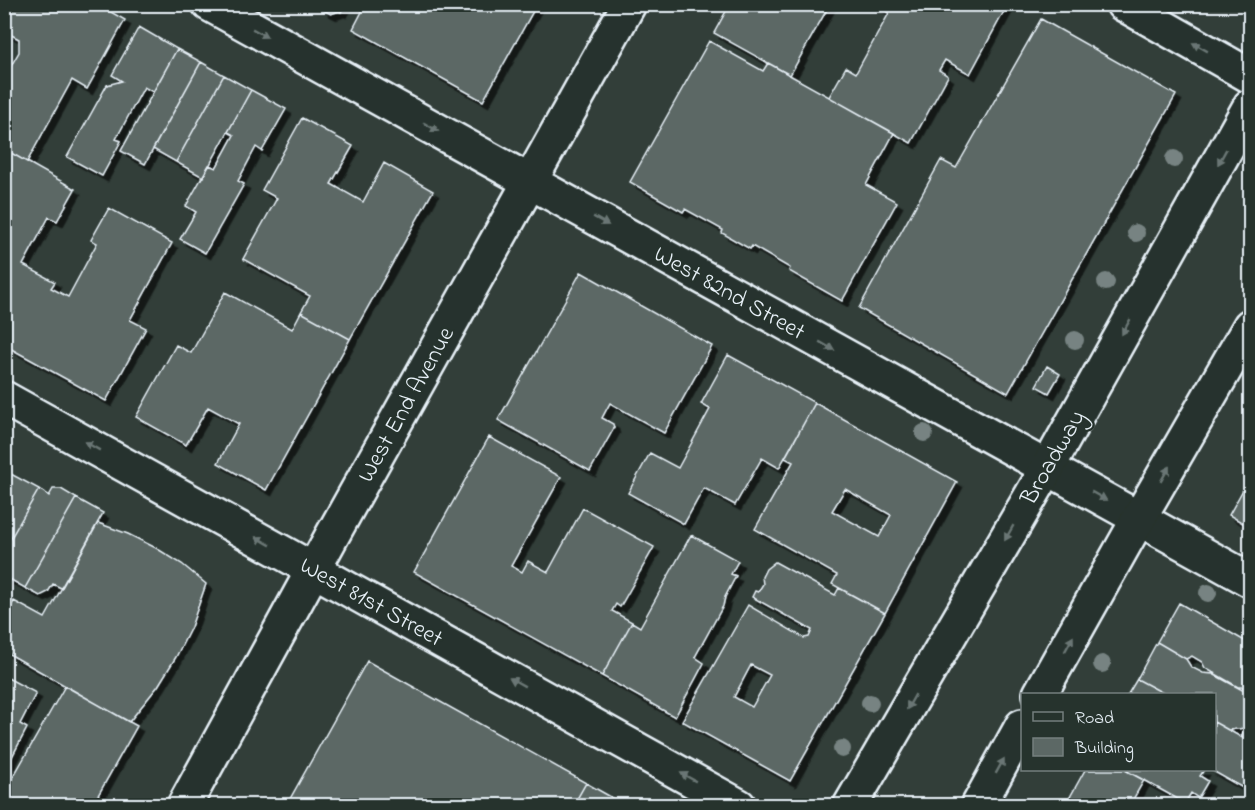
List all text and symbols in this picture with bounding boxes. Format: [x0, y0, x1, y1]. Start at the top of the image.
one-way arrow [252, 28, 269, 38]
one-way arrow [1191, 42, 1208, 52]
one-way arrow [423, 122, 440, 132]
one-way arrow [1217, 149, 1227, 166]
one-way arrow [593, 216, 610, 226]
street label: West 82nd Street [647, 238, 811, 350]
one-way arrow [1121, 319, 1131, 336]
street label: West End Avenue [350, 321, 465, 489]
one-way arrow [819, 341, 836, 351]
street label: Broadway [1012, 404, 1096, 514]
one-way arrow [84, 441, 100, 452]
one-way arrow [1159, 466, 1170, 482]
one-way arrow [1091, 491, 1108, 501]
one-way arrow [1004, 525, 1014, 542]
one-way arrow [254, 536, 271, 546]
street label: West 81st Street [293, 549, 449, 657]
one-way arrow [1064, 635, 1074, 652]
one-way arrow [508, 677, 525, 687]
legend [1021, 693, 1216, 771]
one-way arrow [906, 694, 916, 711]
text: Road [1075, 706, 1114, 732]
text: Building [1074, 736, 1134, 763]
one-way arrow [995, 757, 1005, 774]
one-way arrow [679, 772, 696, 782]

